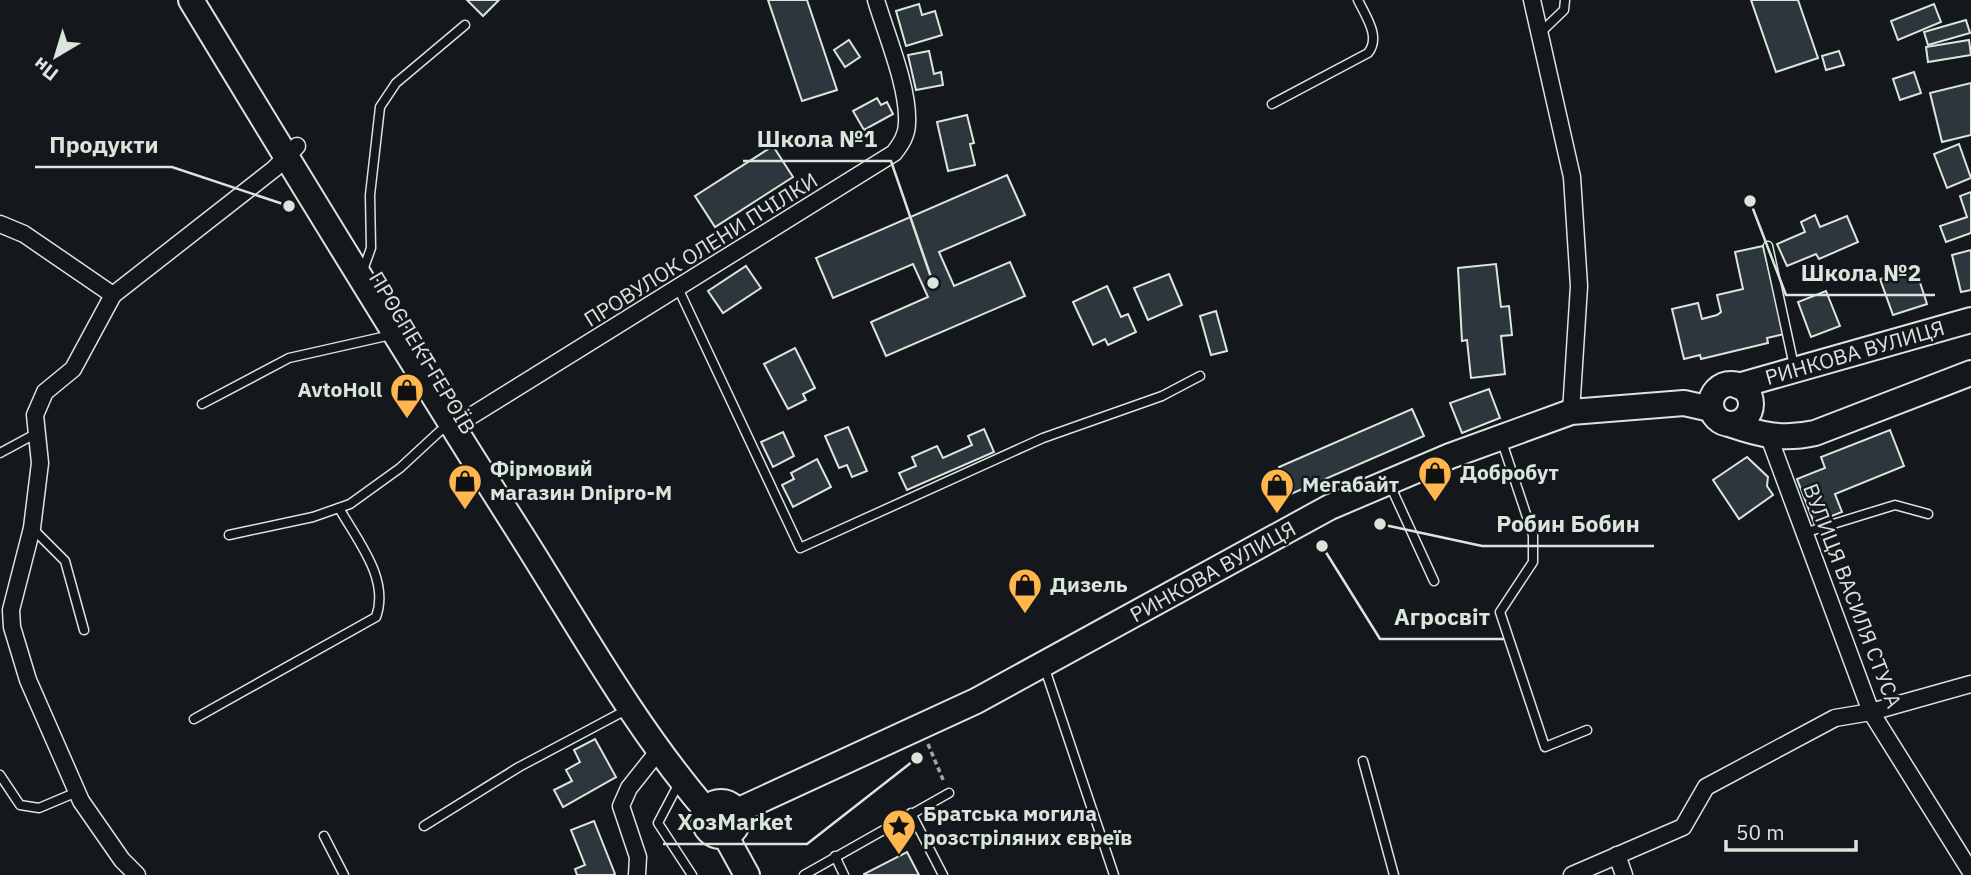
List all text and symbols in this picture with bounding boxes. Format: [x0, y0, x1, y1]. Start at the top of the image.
north arrow [21, 21, 91, 91]
text: Пн [28, 52, 63, 87]
callout: Школа №1 [743, 117, 891, 161]
callout: Продукти [35, 123, 172, 167]
text: Школа №1 [757, 123, 877, 153]
text: Продукти [49, 129, 159, 159]
street label: ПРОВУЛОК ОЛЕНИ ПЧІЛКИ [578, 166, 823, 333]
callout: Школа №2 [1786, 251, 1935, 295]
text: Школа №2 [1801, 257, 1921, 287]
street label: ПРОСПЕКТ ГЕРОЇВ [363, 266, 483, 439]
street label: РИНКОВА ВУЛИЦЯ [1762, 313, 1948, 391]
shop icon: AvtoHoll [388, 371, 426, 420]
place label: AvtoHoll [298, 375, 382, 403]
place label: Фірмовий магазин Dnipro-M [490, 454, 672, 506]
shop icon: Добробут [1416, 454, 1454, 503]
place label: Добробут [1460, 458, 1559, 486]
shop icon: Фірмовий магазин Dnipro-M [446, 462, 484, 511]
shop icon: Мегабайт [1258, 466, 1296, 515]
place label: Мегабайт [1302, 470, 1399, 498]
street label: ВУЛИЦЯ ВАСИЛЯ СТУСА [1797, 479, 1909, 712]
callout: Робин Бобин [1482, 502, 1654, 546]
text: Робин Бобин [1496, 508, 1640, 538]
street label: РИНКОВА ВУЛИЦЯ [1125, 514, 1300, 628]
shop icon: Дизель [1006, 566, 1044, 615]
place label: Дизель [1050, 570, 1128, 598]
callout: Агросвіт [1380, 595, 1504, 639]
text: Агросвіт [1394, 601, 1490, 631]
place label: Братська могила розстріляних євреїв [923, 799, 1132, 851]
callout: ХозMarket [663, 800, 807, 844]
text: ХозMarket [677, 806, 793, 836]
place icon: Братська могила розстріляних євреїв [880, 807, 918, 856]
scale bar [1726, 808, 1856, 852]
text: 50 m [1736, 818, 1785, 846]

